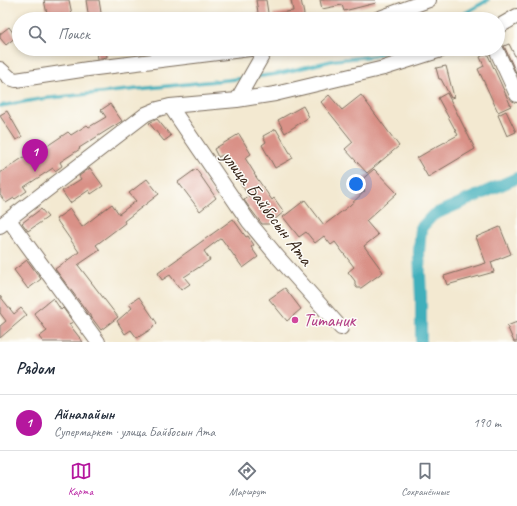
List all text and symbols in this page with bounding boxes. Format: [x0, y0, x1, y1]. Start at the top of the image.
search box [12, 12, 505, 56]
icon: search [26, 23, 48, 45]
text: Поиск [58, 25, 90, 44]
pin: 1 [22, 139, 48, 172]
street label: улица Байбосын Ата [215, 145, 319, 272]
your location [346, 174, 366, 194]
place label: Титаник [303, 308, 356, 332]
marker: Титаник [290, 315, 300, 325]
text: Рядом [16, 358, 54, 379]
text: Айналайын [54, 405, 114, 424]
text: 1 [26, 415, 32, 431]
text: 190 m [473, 415, 501, 431]
text: Супермаркет · улица Байбосын Ата [54, 424, 215, 440]
tab: Карта [68, 460, 93, 498]
tab: Маршрут [229, 460, 265, 498]
tab: Сохранённые [401, 460, 449, 498]

